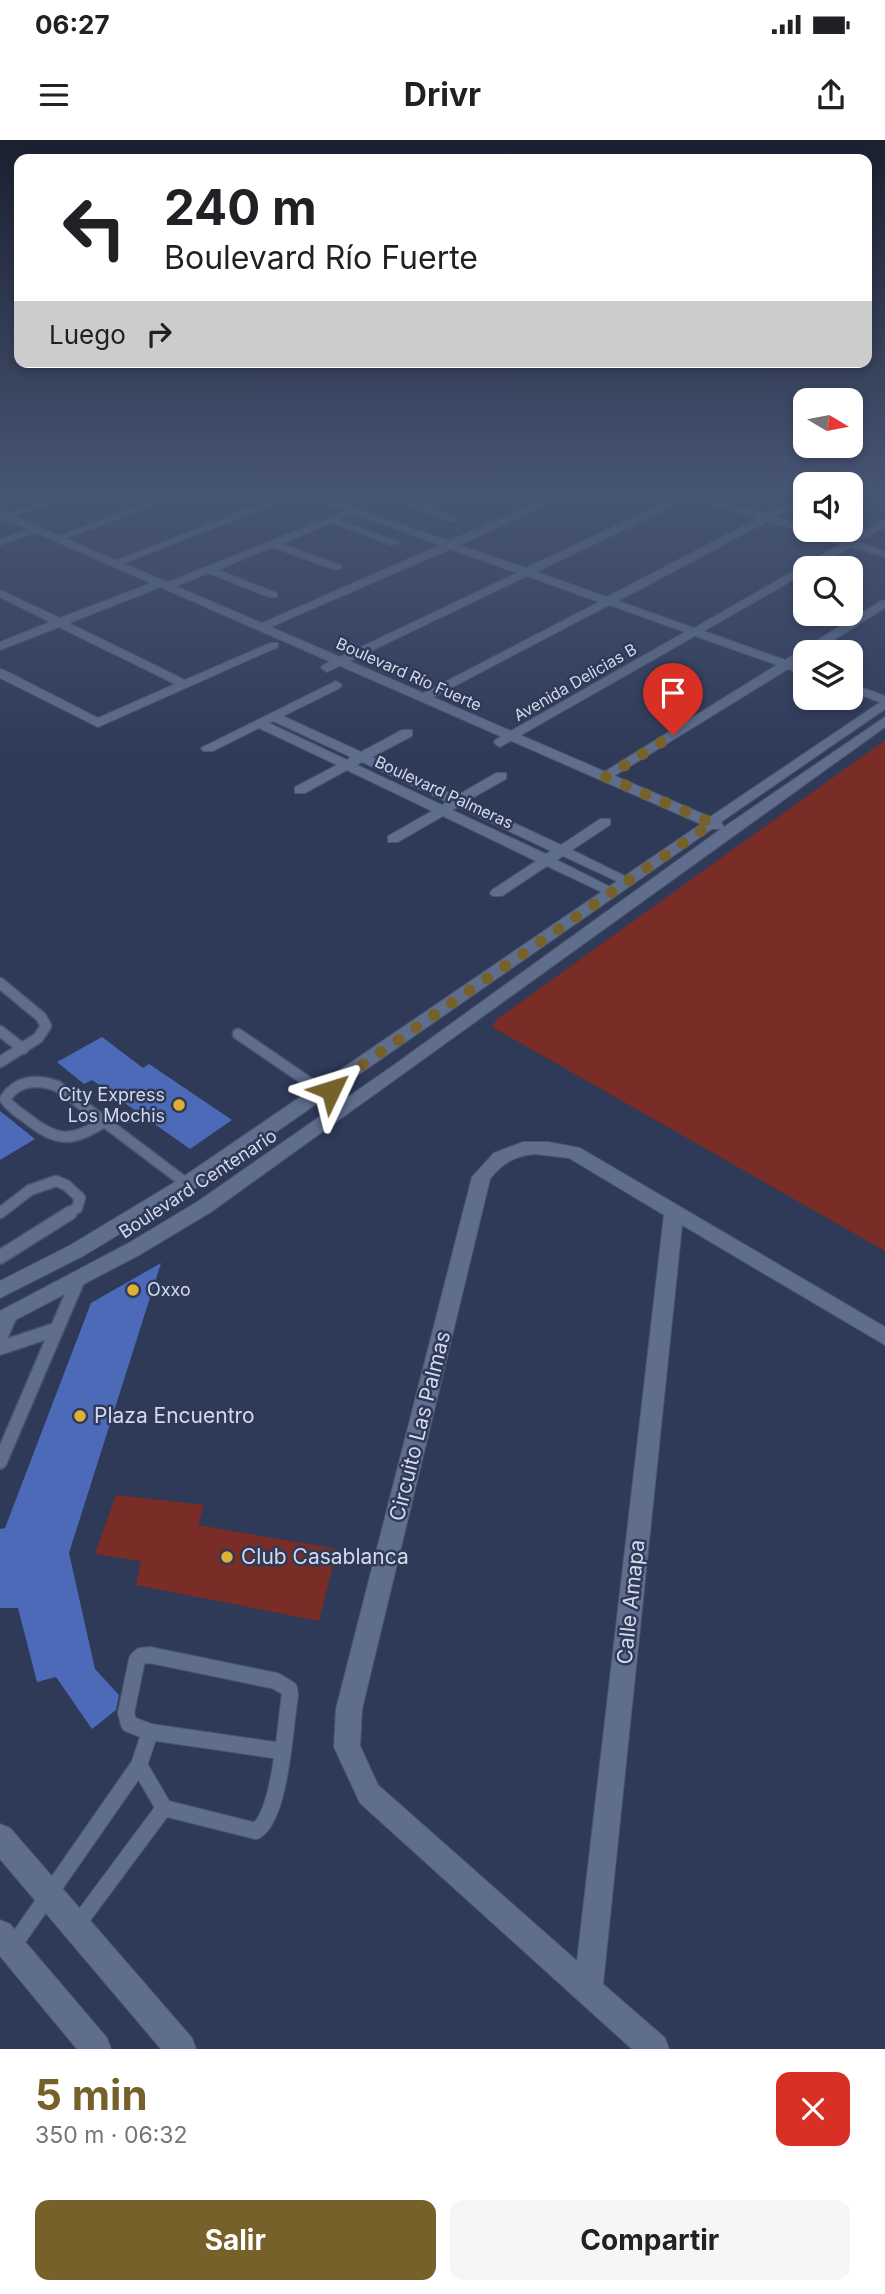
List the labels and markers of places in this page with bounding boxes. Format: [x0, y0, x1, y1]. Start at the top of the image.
pin [643, 663, 703, 735]
place label: City Express Los Mochis [58, 1084, 165, 1126]
marker: City Express Los Mochis [171, 1097, 187, 1113]
place label: Oxxo [147, 1279, 191, 1300]
marker: Oxxo [125, 1282, 141, 1298]
place label: Plaza Encuentro [94, 1403, 255, 1428]
marker: Plaza Encuentro [72, 1408, 88, 1424]
place label: Club Casablanca [241, 1544, 409, 1569]
marker: Club Casablanca [219, 1549, 235, 1565]

